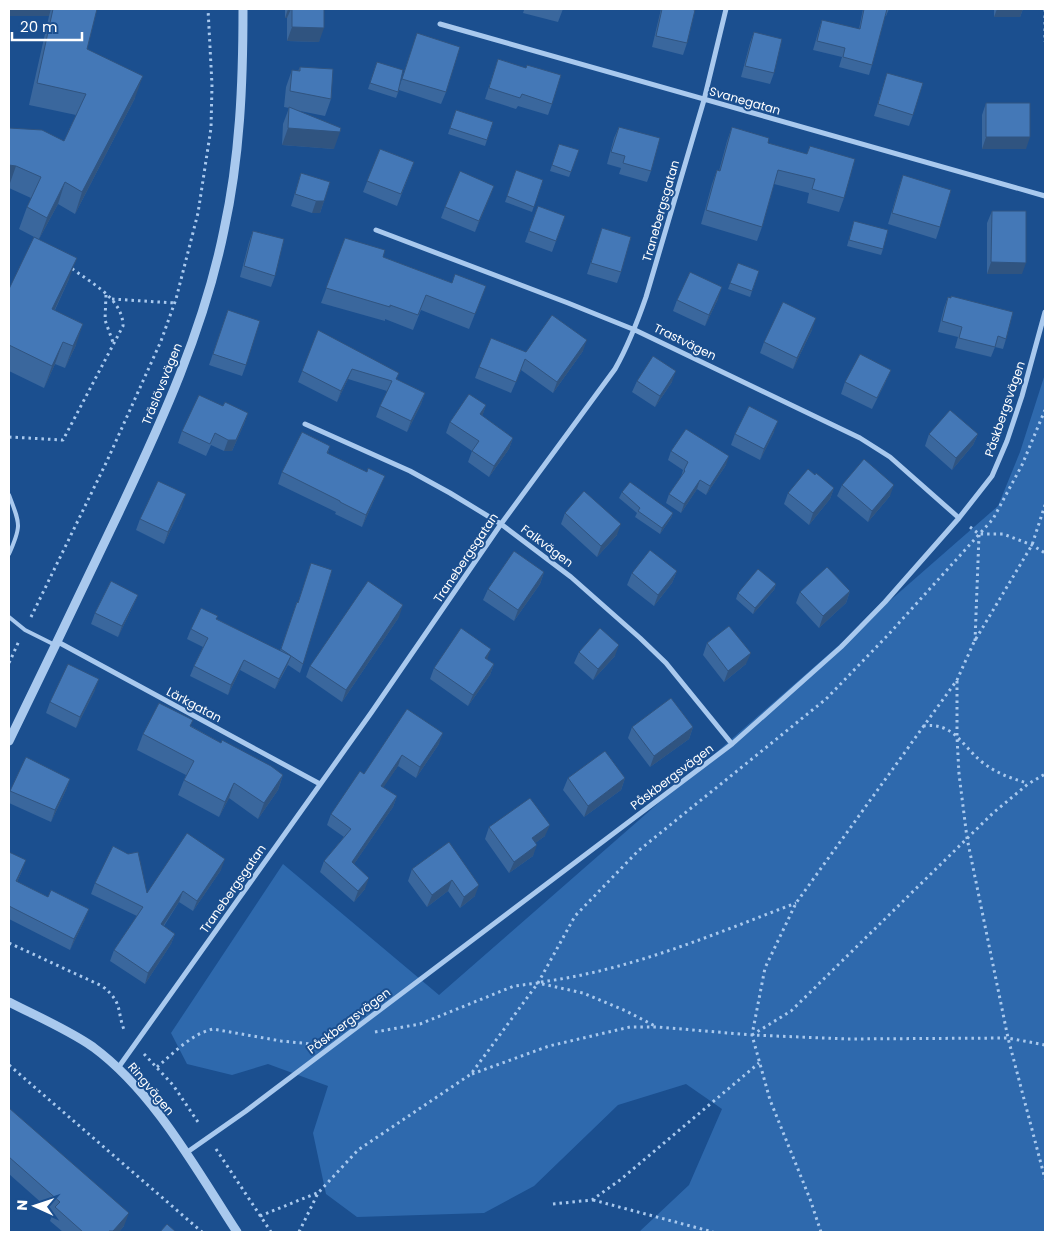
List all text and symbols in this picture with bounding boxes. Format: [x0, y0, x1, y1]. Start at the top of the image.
scale bar [12, 10, 82, 42]
text: 20 m [20, 16, 58, 37]
street label: Svanegatan [708, 82, 783, 119]
street label: Tranebergsgatan [638, 158, 683, 264]
street label: Trastvägen [651, 319, 719, 364]
street label: Träslövsvägen [137, 340, 186, 427]
street label: Påskbergsvägen [980, 359, 1029, 459]
street label: Tranebergsgatan [429, 509, 502, 606]
street label: Falkvägen [518, 520, 577, 571]
street label: Lärkgatan [164, 683, 225, 726]
street label: Påskbergsvägen [627, 740, 717, 813]
street label: Tranebergsgatan [196, 841, 270, 937]
street label: Påskbergsvägen [304, 984, 394, 1057]
street label: Ringvägen [124, 1059, 179, 1119]
north arrow [10, 1181, 60, 1231]
text: N [12, 1200, 32, 1211]

